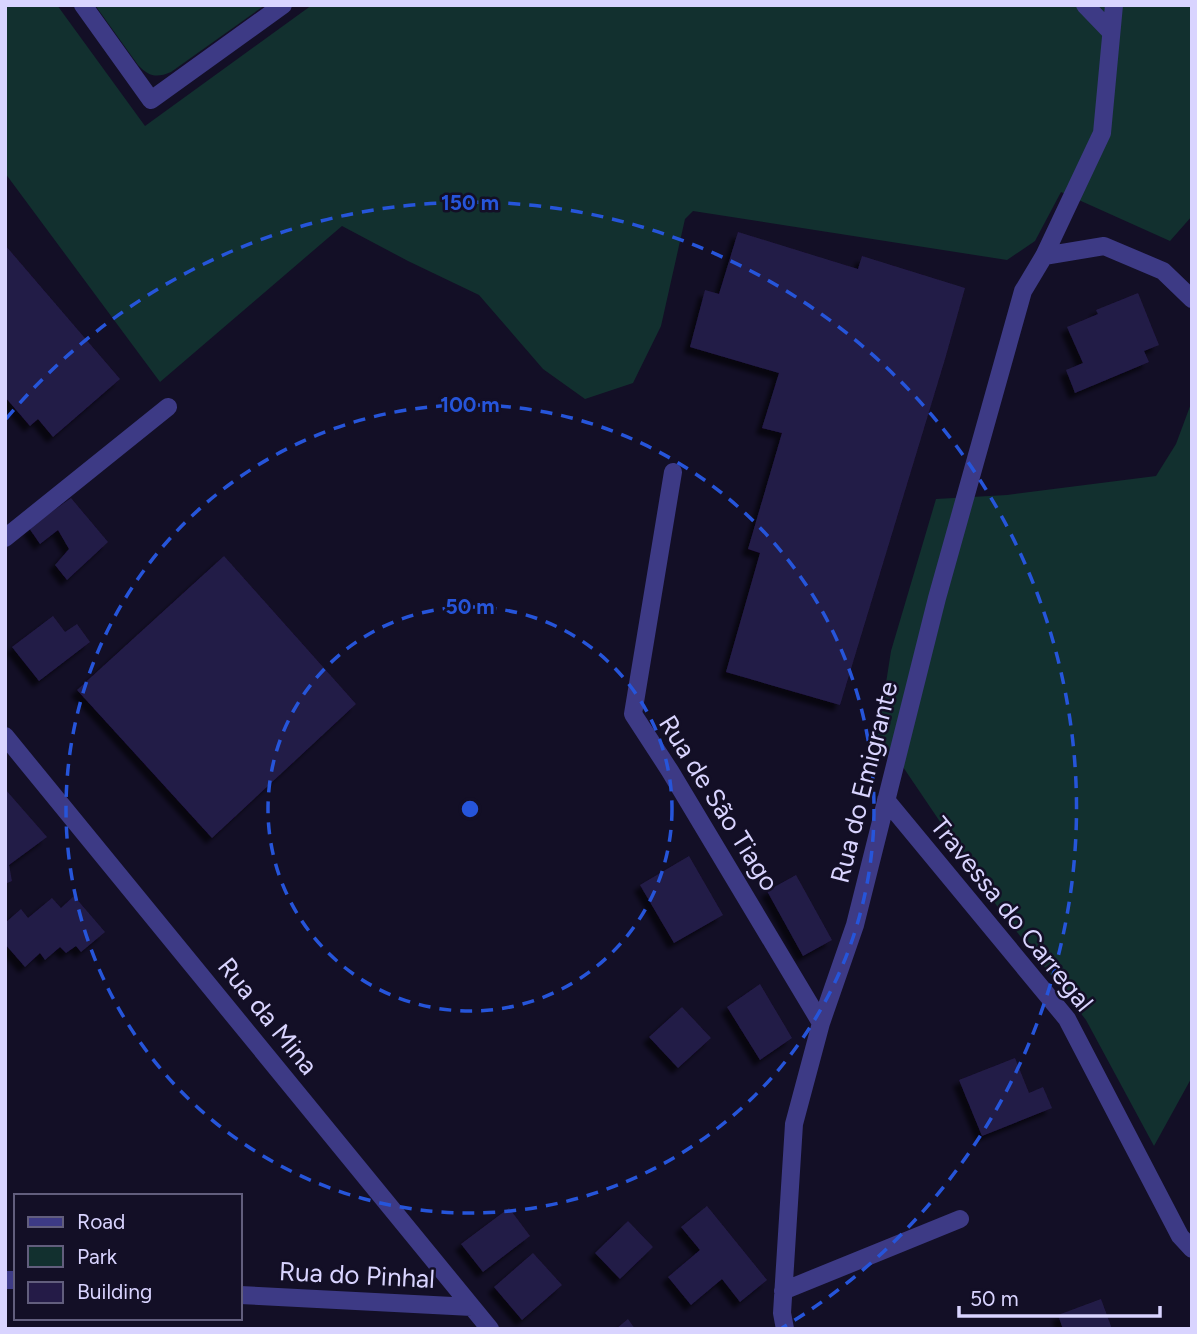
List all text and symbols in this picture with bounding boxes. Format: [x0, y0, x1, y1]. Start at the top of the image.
text: 150 m [441, 190, 499, 215]
text: 100 m [440, 392, 500, 417]
text: 50 m [445, 594, 495, 619]
street label: Rua do Emigrante [823, 678, 905, 886]
street label: Rua de São Tiago [652, 709, 786, 897]
centre of rings [458, 797, 482, 821]
street label: Travessa do Carregal [924, 810, 1100, 1018]
street label: Rua da Mina [211, 951, 325, 1081]
legend [14, 1194, 242, 1320]
text: Road [77, 1209, 125, 1234]
text: Park [77, 1244, 118, 1269]
street label: Rua do Pinhal [278, 1255, 436, 1295]
scale bar [959, 1274, 1160, 1318]
text: Building [77, 1279, 152, 1304]
text: 50 m [970, 1286, 1019, 1311]

